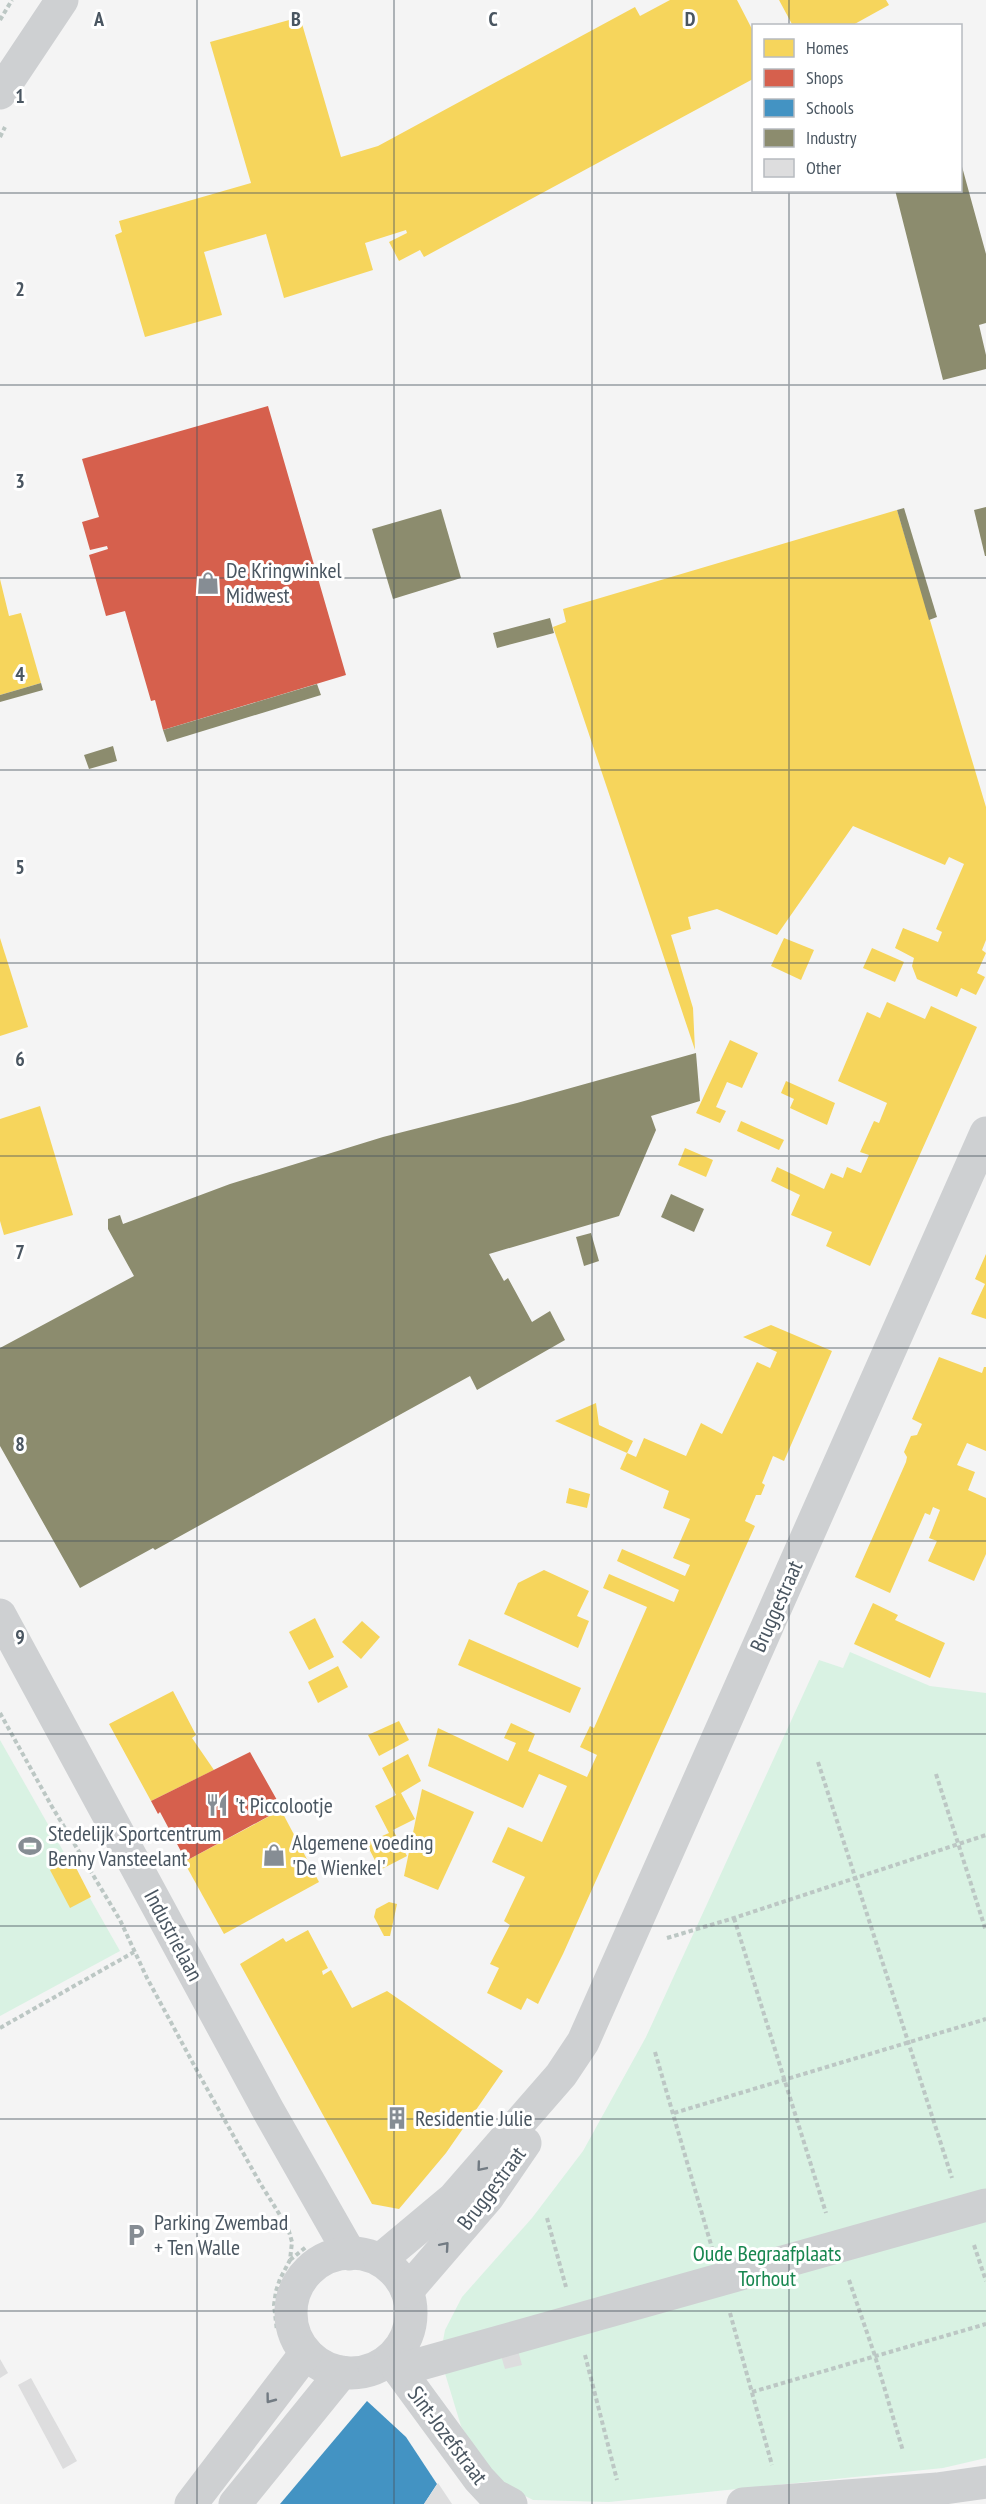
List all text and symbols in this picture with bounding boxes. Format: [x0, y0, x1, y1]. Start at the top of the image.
text: A [93, 6, 105, 32]
text: B [291, 6, 301, 32]
text: C [488, 6, 498, 32]
text: D [685, 6, 696, 32]
legend [752, 24, 962, 192]
text: Homes [806, 36, 849, 59]
text: Shops [806, 66, 843, 89]
text: 1 [15, 83, 25, 109]
text: Schools [806, 96, 854, 119]
text: Industry [806, 126, 857, 149]
text: Other [806, 156, 841, 179]
text: 2 [15, 276, 25, 302]
text: 3 [15, 468, 25, 494]
place label: De Kringwinkel Midwest [226, 556, 342, 609]
shop icon: De Kringwinkel Midwest [195, 570, 221, 596]
text: 4 [15, 661, 25, 687]
text: 5 [15, 854, 25, 880]
text: 6 [15, 1046, 25, 1072]
text: 7 [15, 1239, 25, 1265]
text: 8 [15, 1431, 25, 1457]
street label: Bruggestraat [743, 1556, 809, 1656]
text: 9 [15, 1624, 25, 1650]
place label: 't Piccolootje [235, 1791, 333, 1819]
restaurant icon: 't Piccolootje [204, 1792, 230, 1818]
place label: Stedelijk Sportcentrum Benny Vansteelant [48, 1819, 221, 1872]
place label: Algemene voeding 'De Wienkel' [292, 1828, 433, 1881]
sports icon: Stedelijk Sportcentrum Benny Vansteelant [17, 1833, 43, 1859]
shop icon: Algemene voeding 'De Wienkel' [261, 1842, 287, 1868]
street label: Industrielaan [138, 1884, 210, 1986]
place label: Residentie Julie [415, 2104, 533, 2132]
building icon: Residentie Julie [384, 2105, 410, 2131]
street label: Bruggestraat [451, 2141, 531, 2235]
one-way arrow [477, 2160, 488, 2171]
place label: Parking Zwembad + Ten Walle [154, 2208, 288, 2261]
parking icon: Parking Zwembad + Ten Walle [123, 2222, 149, 2248]
park label: Oude Begraafplaats Torhout [693, 2239, 841, 2292]
one-way arrow [438, 2242, 449, 2253]
street label: Sint-Jozefstraat [402, 2380, 494, 2490]
one-way arrow [267, 2393, 278, 2404]

